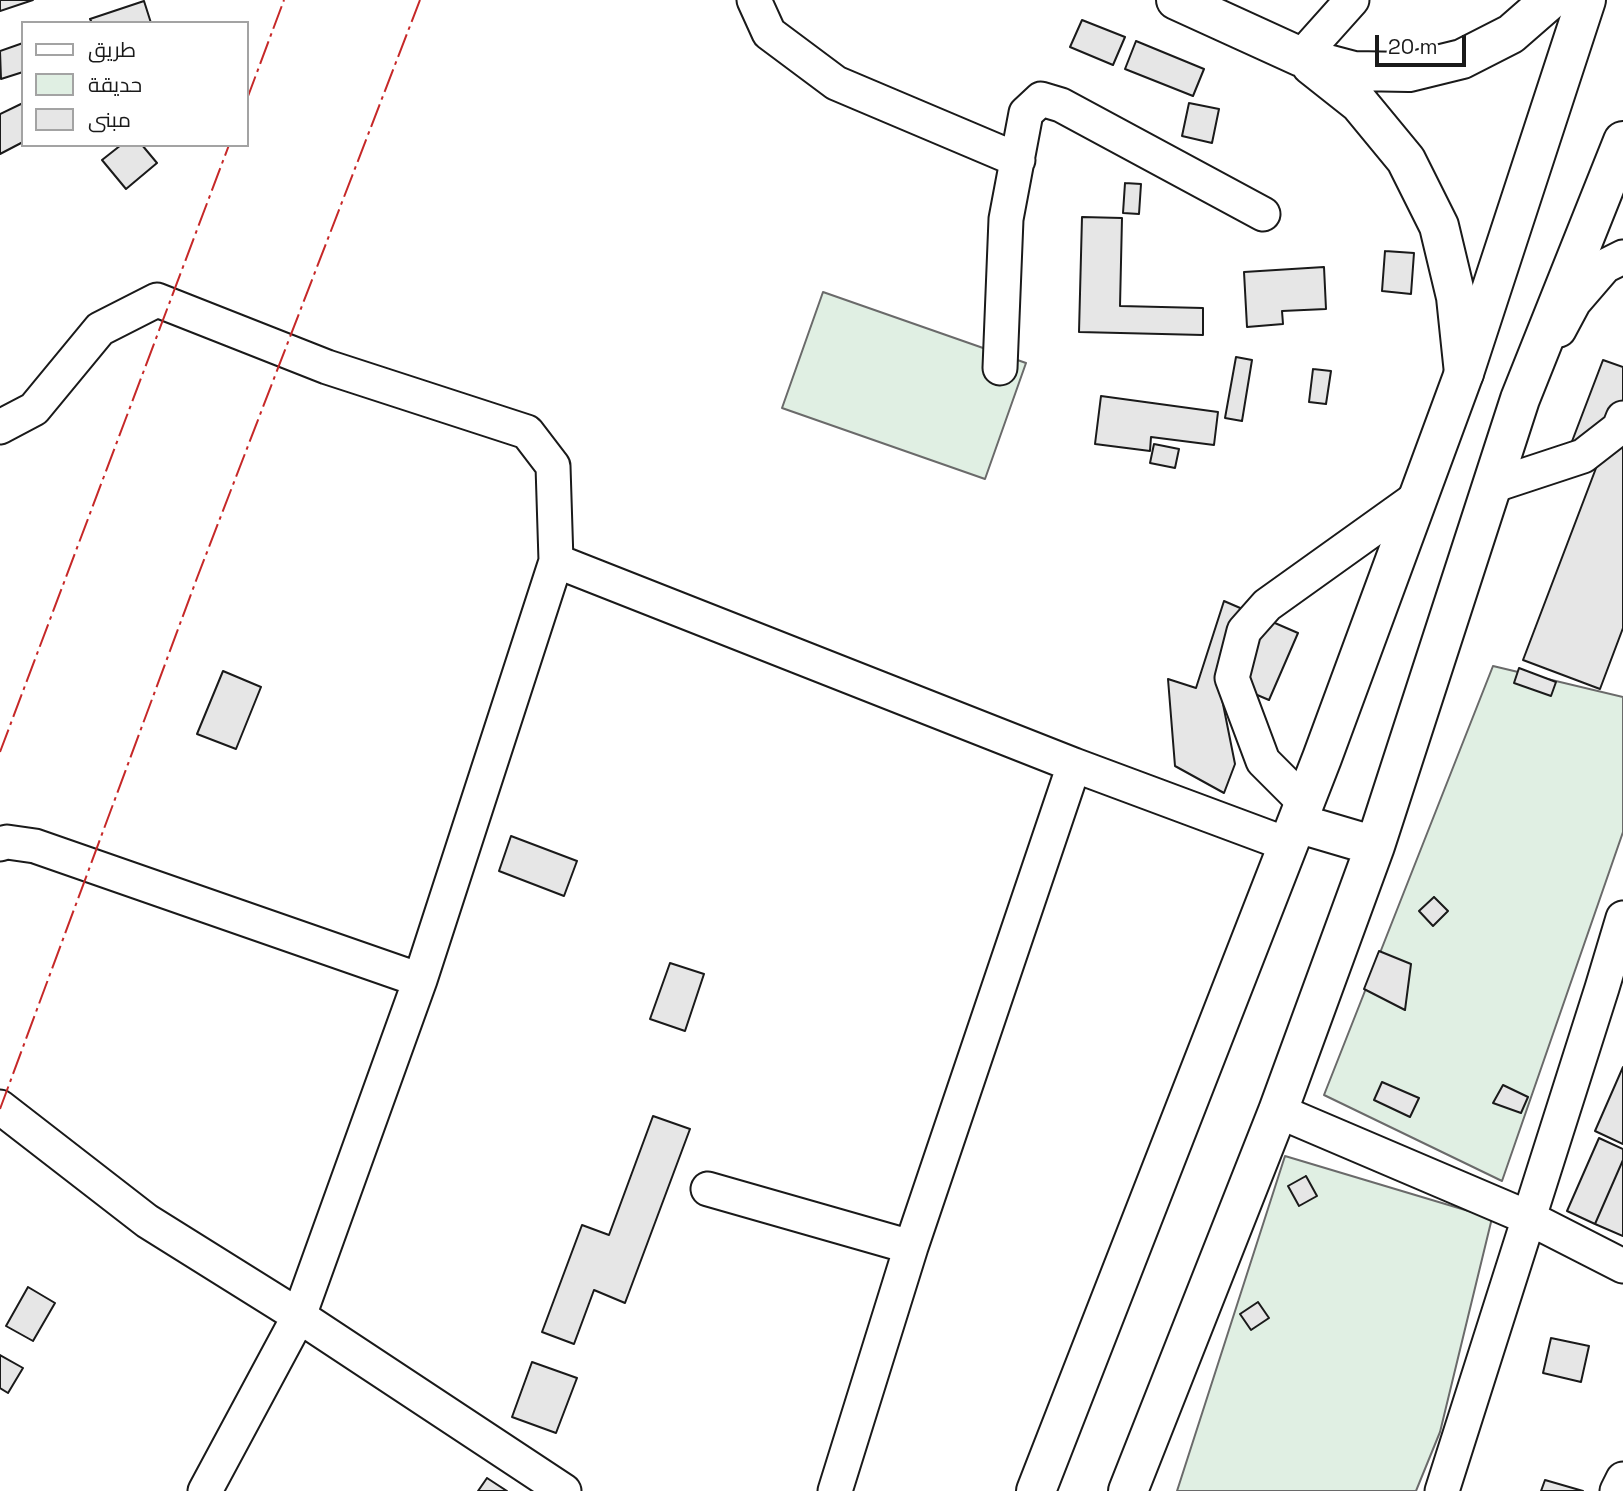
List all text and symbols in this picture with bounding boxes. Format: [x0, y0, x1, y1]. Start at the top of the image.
legend [21, 21, 248, 147]
scale bar [1378, 21, 1469, 65]
text: 20 m [1388, 33, 1438, 60]
text: طريق [88, 36, 136, 63]
text: حديقة [88, 71, 142, 98]
text: مبنى [88, 106, 131, 133]

